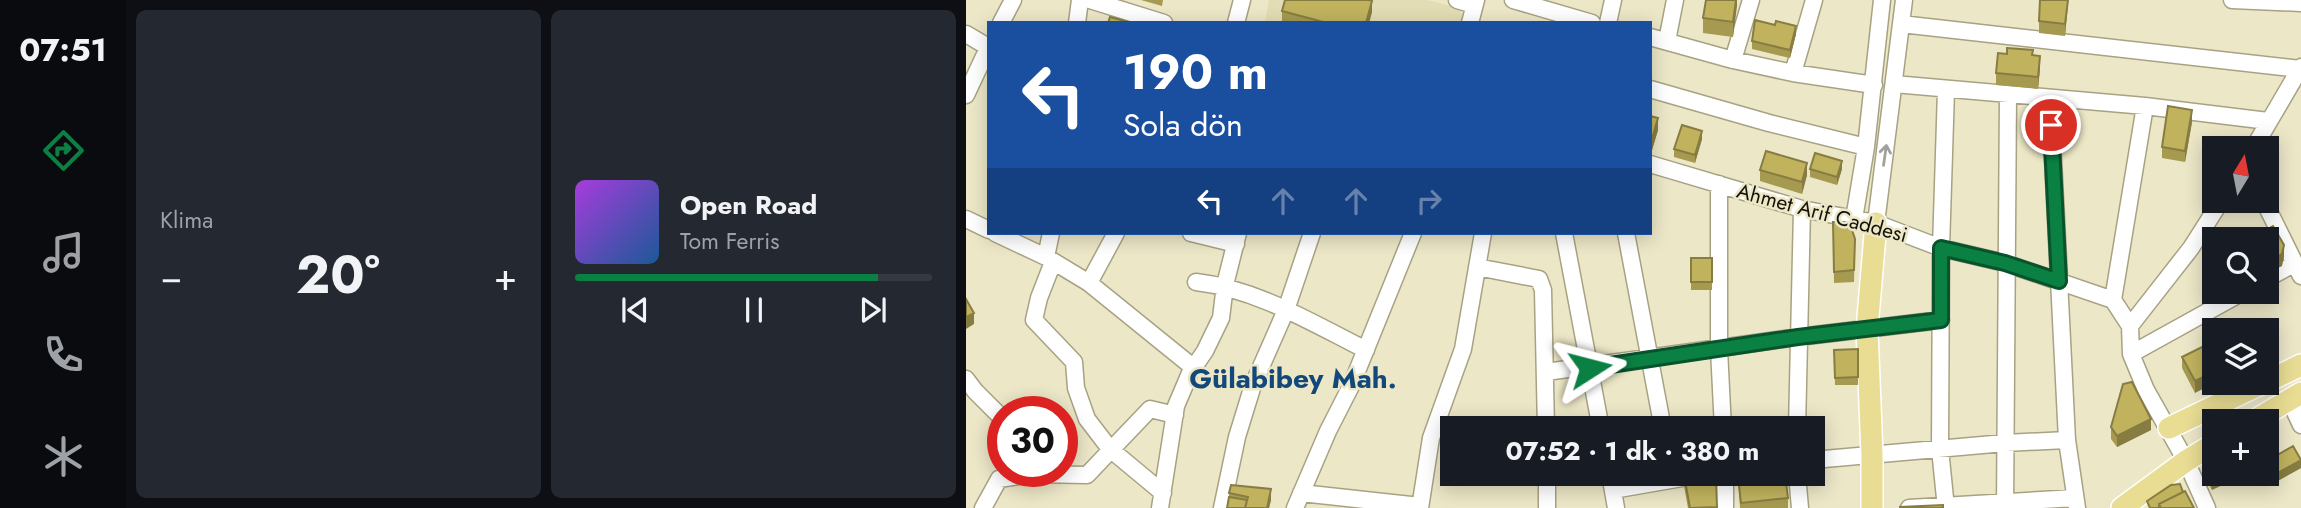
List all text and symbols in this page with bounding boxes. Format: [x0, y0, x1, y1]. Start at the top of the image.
text: 07:51 [19, 27, 107, 73]
text: 190 m [1123, 37, 1268, 107]
icon: left [1008, 49, 1099, 140]
pin [2021, 95, 2081, 155]
text: Sola dön [1123, 102, 1243, 148]
icon: arrive [2032, 106, 2070, 144]
icon: directions [39, 126, 88, 175]
north arrow [2202, 136, 2278, 214]
map controls [2202, 136, 2279, 486]
one-way arrow [1878, 145, 1891, 167]
street label: Ahmet Arif Caddesi [1733, 176, 1911, 250]
icon: left [1191, 182, 1229, 220]
icon: ahead [1264, 182, 1302, 220]
icon: ahead [1337, 182, 1375, 220]
icon: right [1410, 182, 1448, 220]
text: Open Road [680, 186, 817, 224]
text: Klima [160, 203, 213, 237]
text: Tom Ferris [680, 224, 779, 258]
button: search [2202, 227, 2279, 304]
icon: music [39, 228, 88, 277]
text: 20° [296, 237, 380, 313]
text: − [160, 249, 182, 304]
text: + [494, 249, 517, 304]
icon: previous [616, 291, 654, 329]
icon: pause [735, 291, 773, 329]
icon: next [854, 291, 892, 329]
button: layers [2202, 318, 2279, 395]
icon: phone [39, 330, 88, 379]
position arrow [1553, 331, 1627, 405]
district label: Gülabibey Mah. [1189, 358, 1397, 399]
speed limit sign: 30 [987, 396, 1078, 487]
button: + [2202, 409, 2279, 486]
icon: climate [39, 432, 88, 481]
text: 07:52 · 1 dk · 380 m [1506, 432, 1759, 470]

